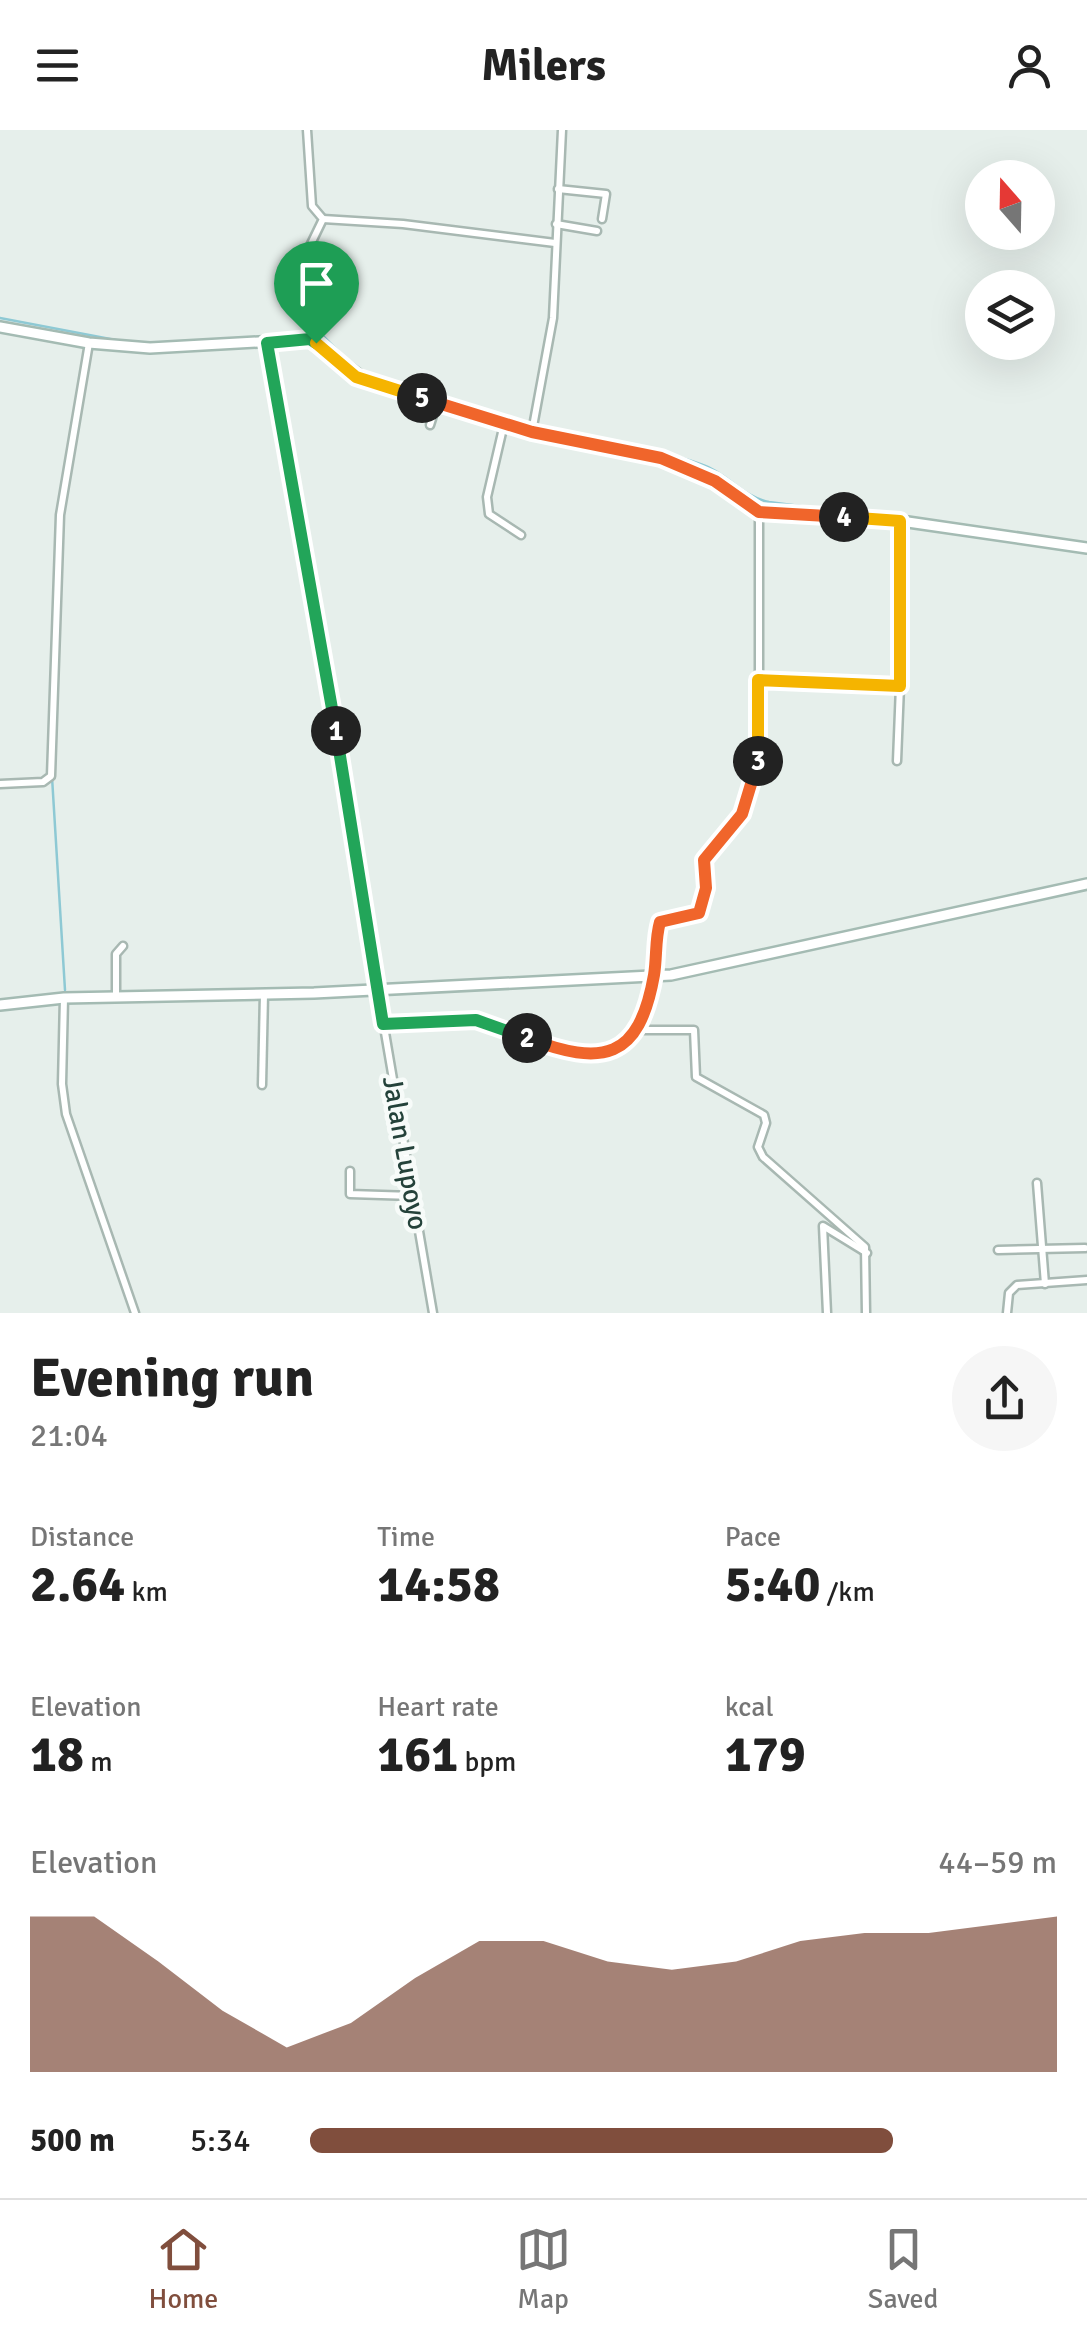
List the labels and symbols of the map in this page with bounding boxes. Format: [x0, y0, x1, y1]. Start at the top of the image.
north arrow [965, 160, 1055, 250]
pin [274, 241, 359, 344]
pin: 5 [397, 373, 447, 423]
pin: 4 [819, 492, 869, 542]
pin: 1 [311, 706, 361, 756]
pin: 3 [733, 736, 783, 786]
pin: 2 [502, 1013, 552, 1063]
street label: Jalan Lupoyo [375, 1074, 435, 1232]

